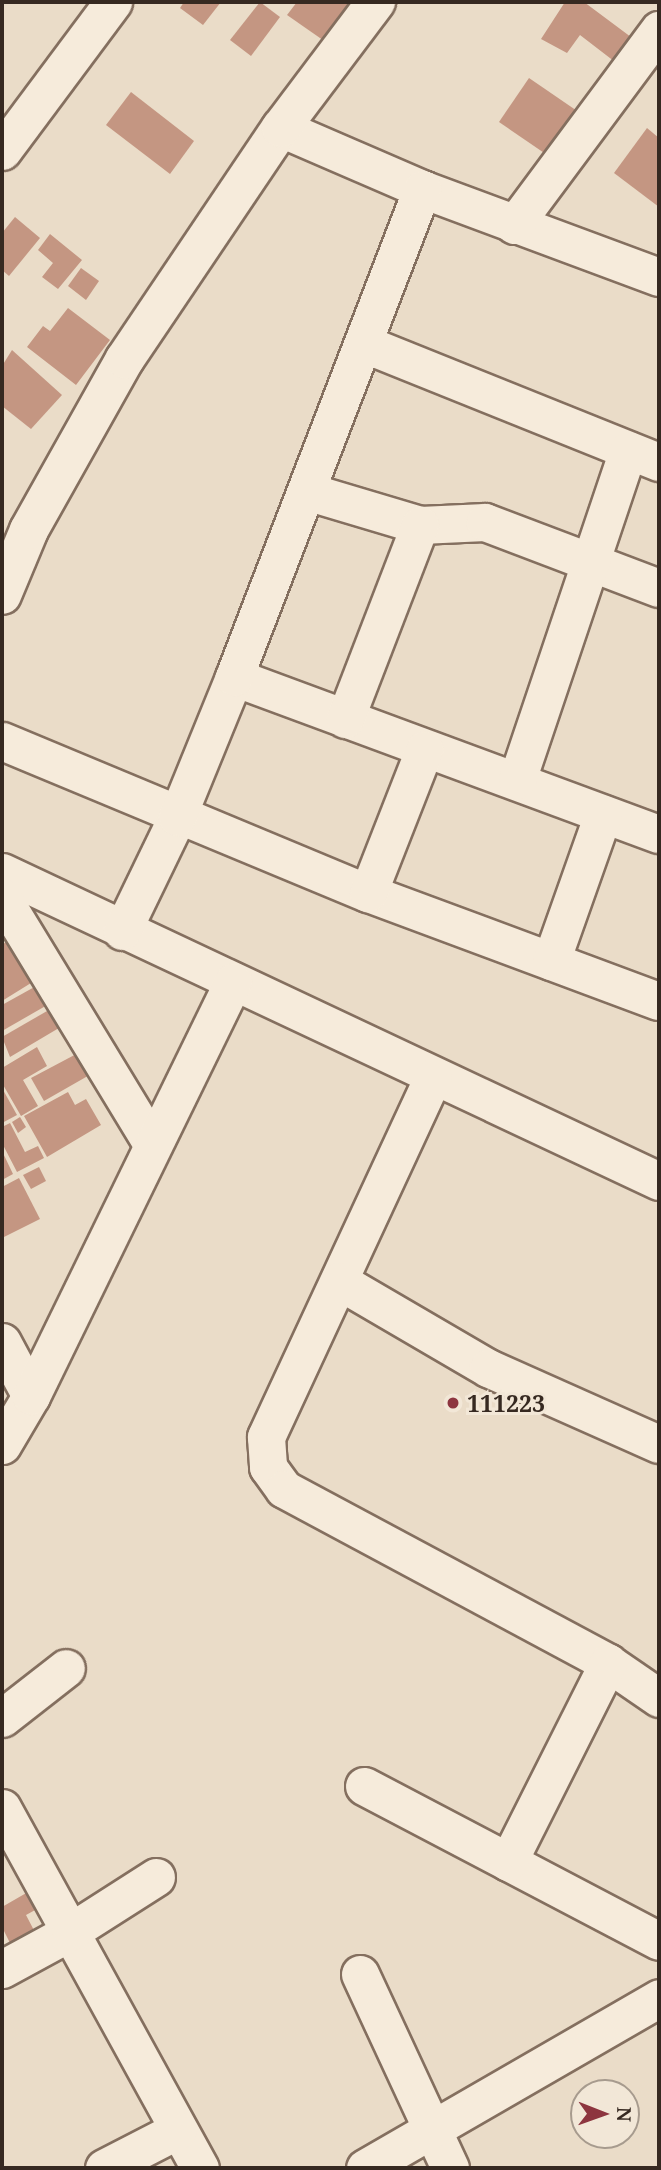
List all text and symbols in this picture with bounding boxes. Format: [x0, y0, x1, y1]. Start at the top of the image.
place label: 111223 [467, 1389, 545, 1417]
marker: 111223 [445, 1395, 461, 1411]
north arrow [570, 2079, 640, 2149]
text: N [611, 2107, 637, 2122]

